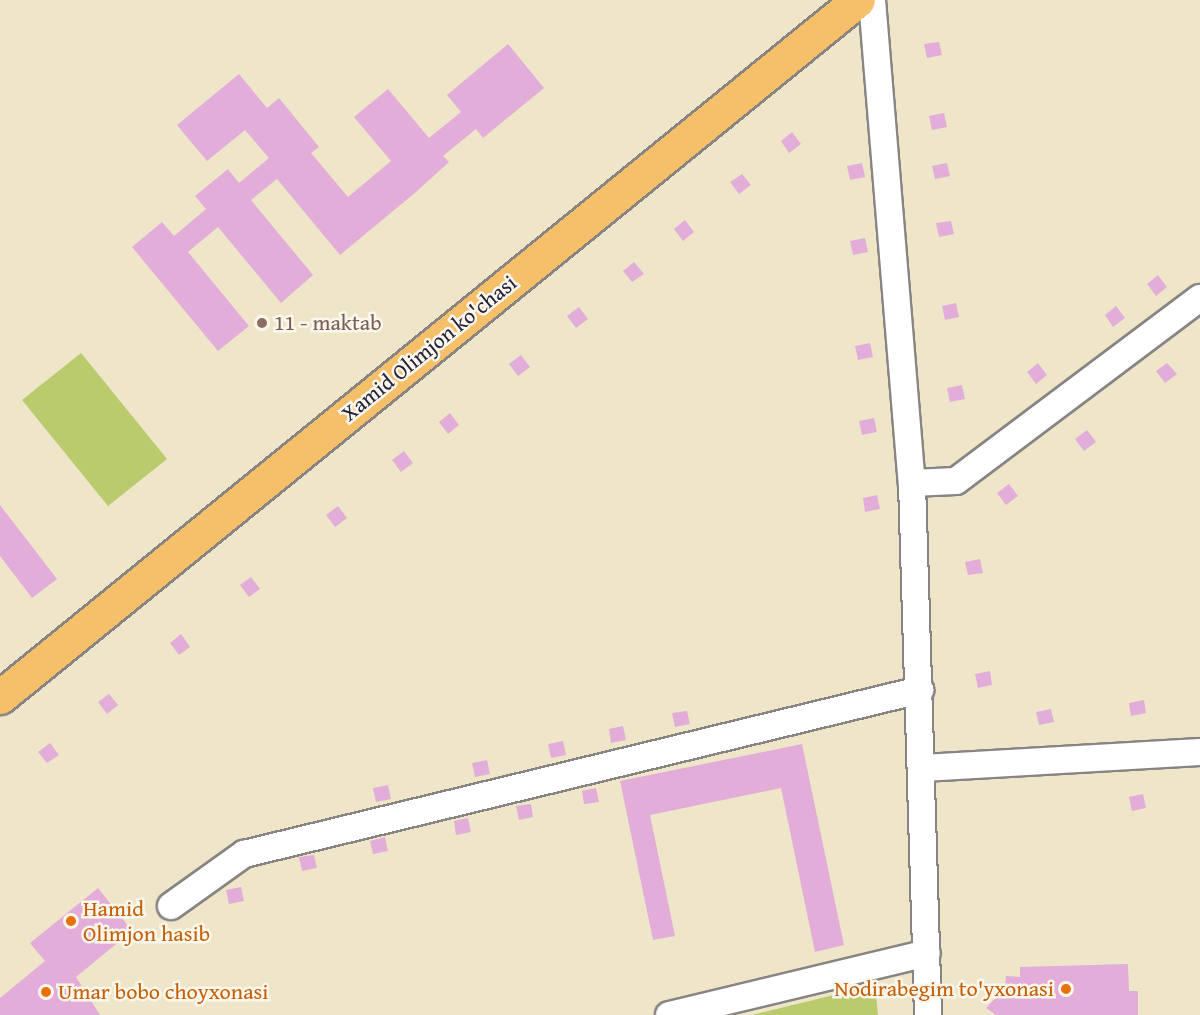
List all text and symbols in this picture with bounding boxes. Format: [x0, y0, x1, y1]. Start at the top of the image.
street label: Xamid Olimjon ko'chasi [336, 269, 522, 427]
place label: 11 - maktab [274, 310, 382, 336]
marker: 11 - maktab [255, 316, 269, 330]
place label: Hamid Olimjon hasib [83, 895, 210, 946]
marker: Hamid Olimjon hasib [64, 914, 78, 928]
place label: Nodirabegim to'yxonasi [834, 976, 1054, 1002]
place label: Umar bobo choyxonasi [58, 979, 268, 1005]
marker: Nodirabegim to'yxonasi [1059, 982, 1073, 996]
marker: Umar bobo choyxonasi [39, 985, 53, 999]

